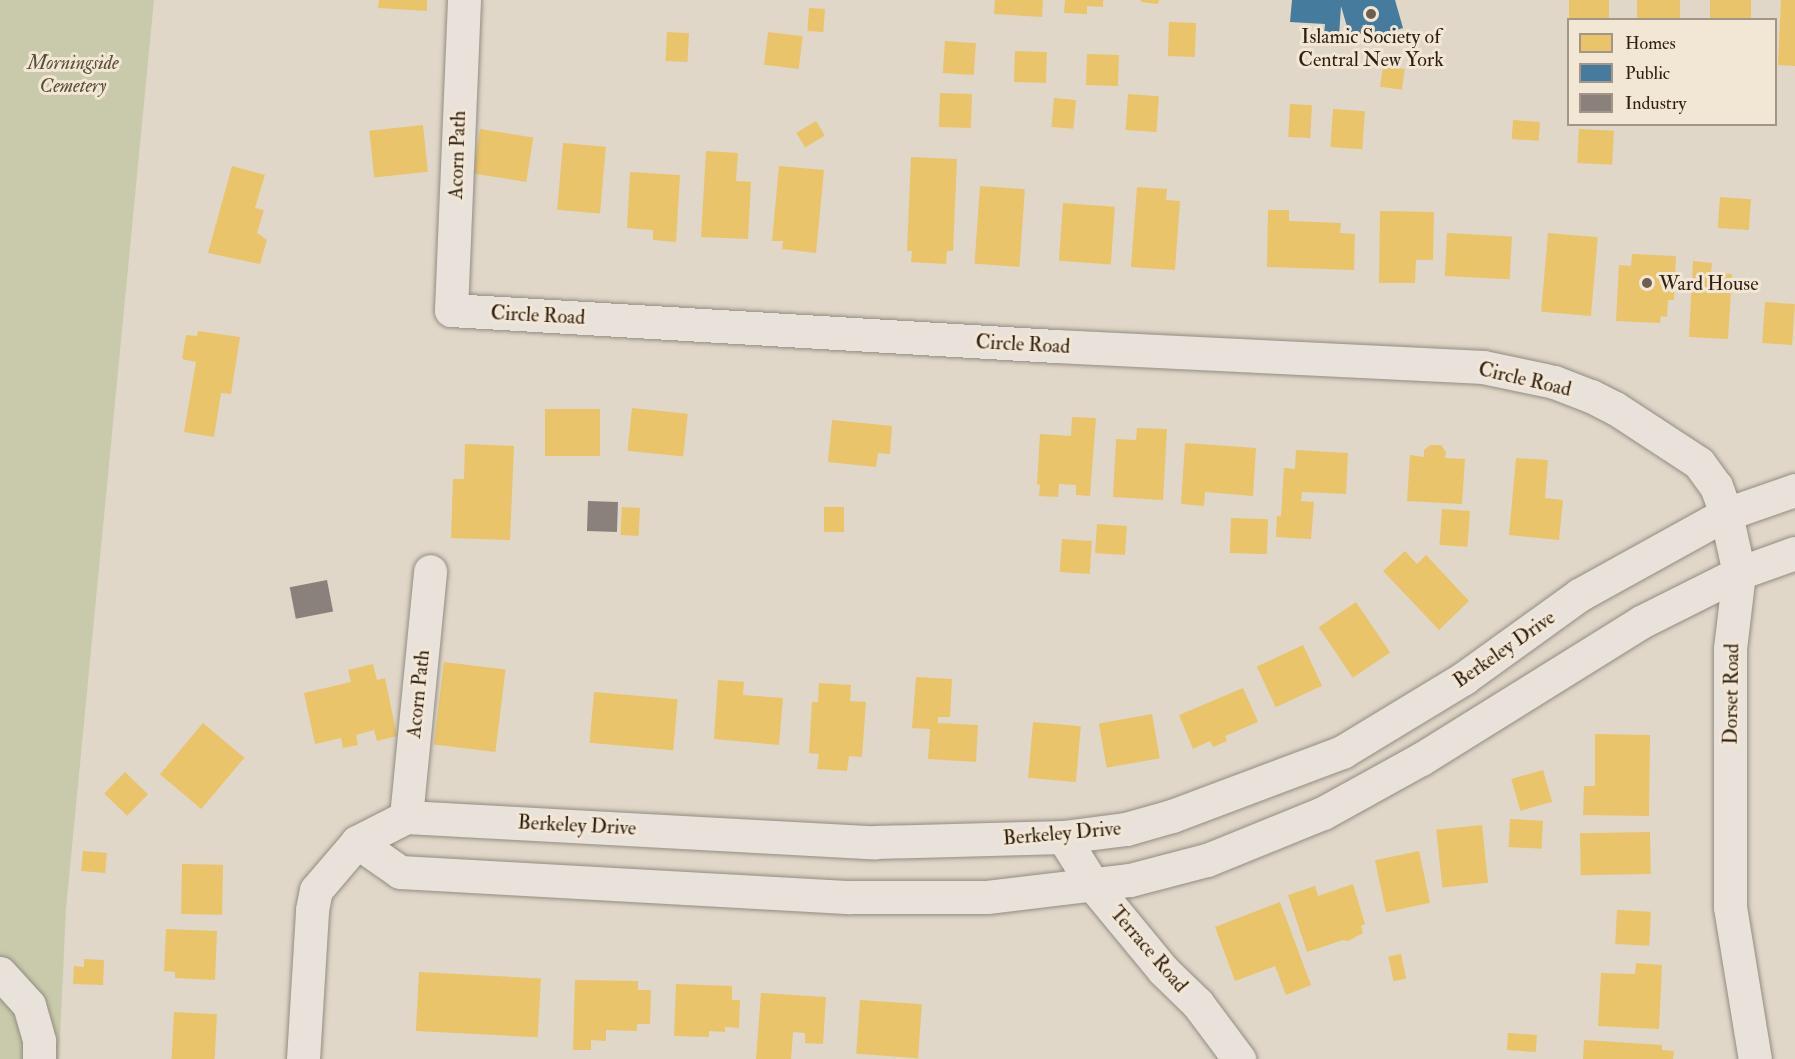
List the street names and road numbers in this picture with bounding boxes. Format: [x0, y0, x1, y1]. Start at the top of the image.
street label: Acorn Path [443, 110, 471, 200]
street label: Circle Road [490, 301, 586, 329]
street label: Circle Road [975, 330, 1071, 358]
street label: Circle Road [1476, 357, 1574, 401]
street label: Berkeley Drive [1449, 605, 1559, 693]
street label: Dorset Road [1718, 643, 1744, 745]
street label: Acorn Path [401, 649, 435, 739]
street label: Berkeley Drive [517, 810, 637, 840]
street label: Berkeley Drive [1002, 816, 1122, 850]
street label: Terrace Road [1105, 901, 1193, 997]

